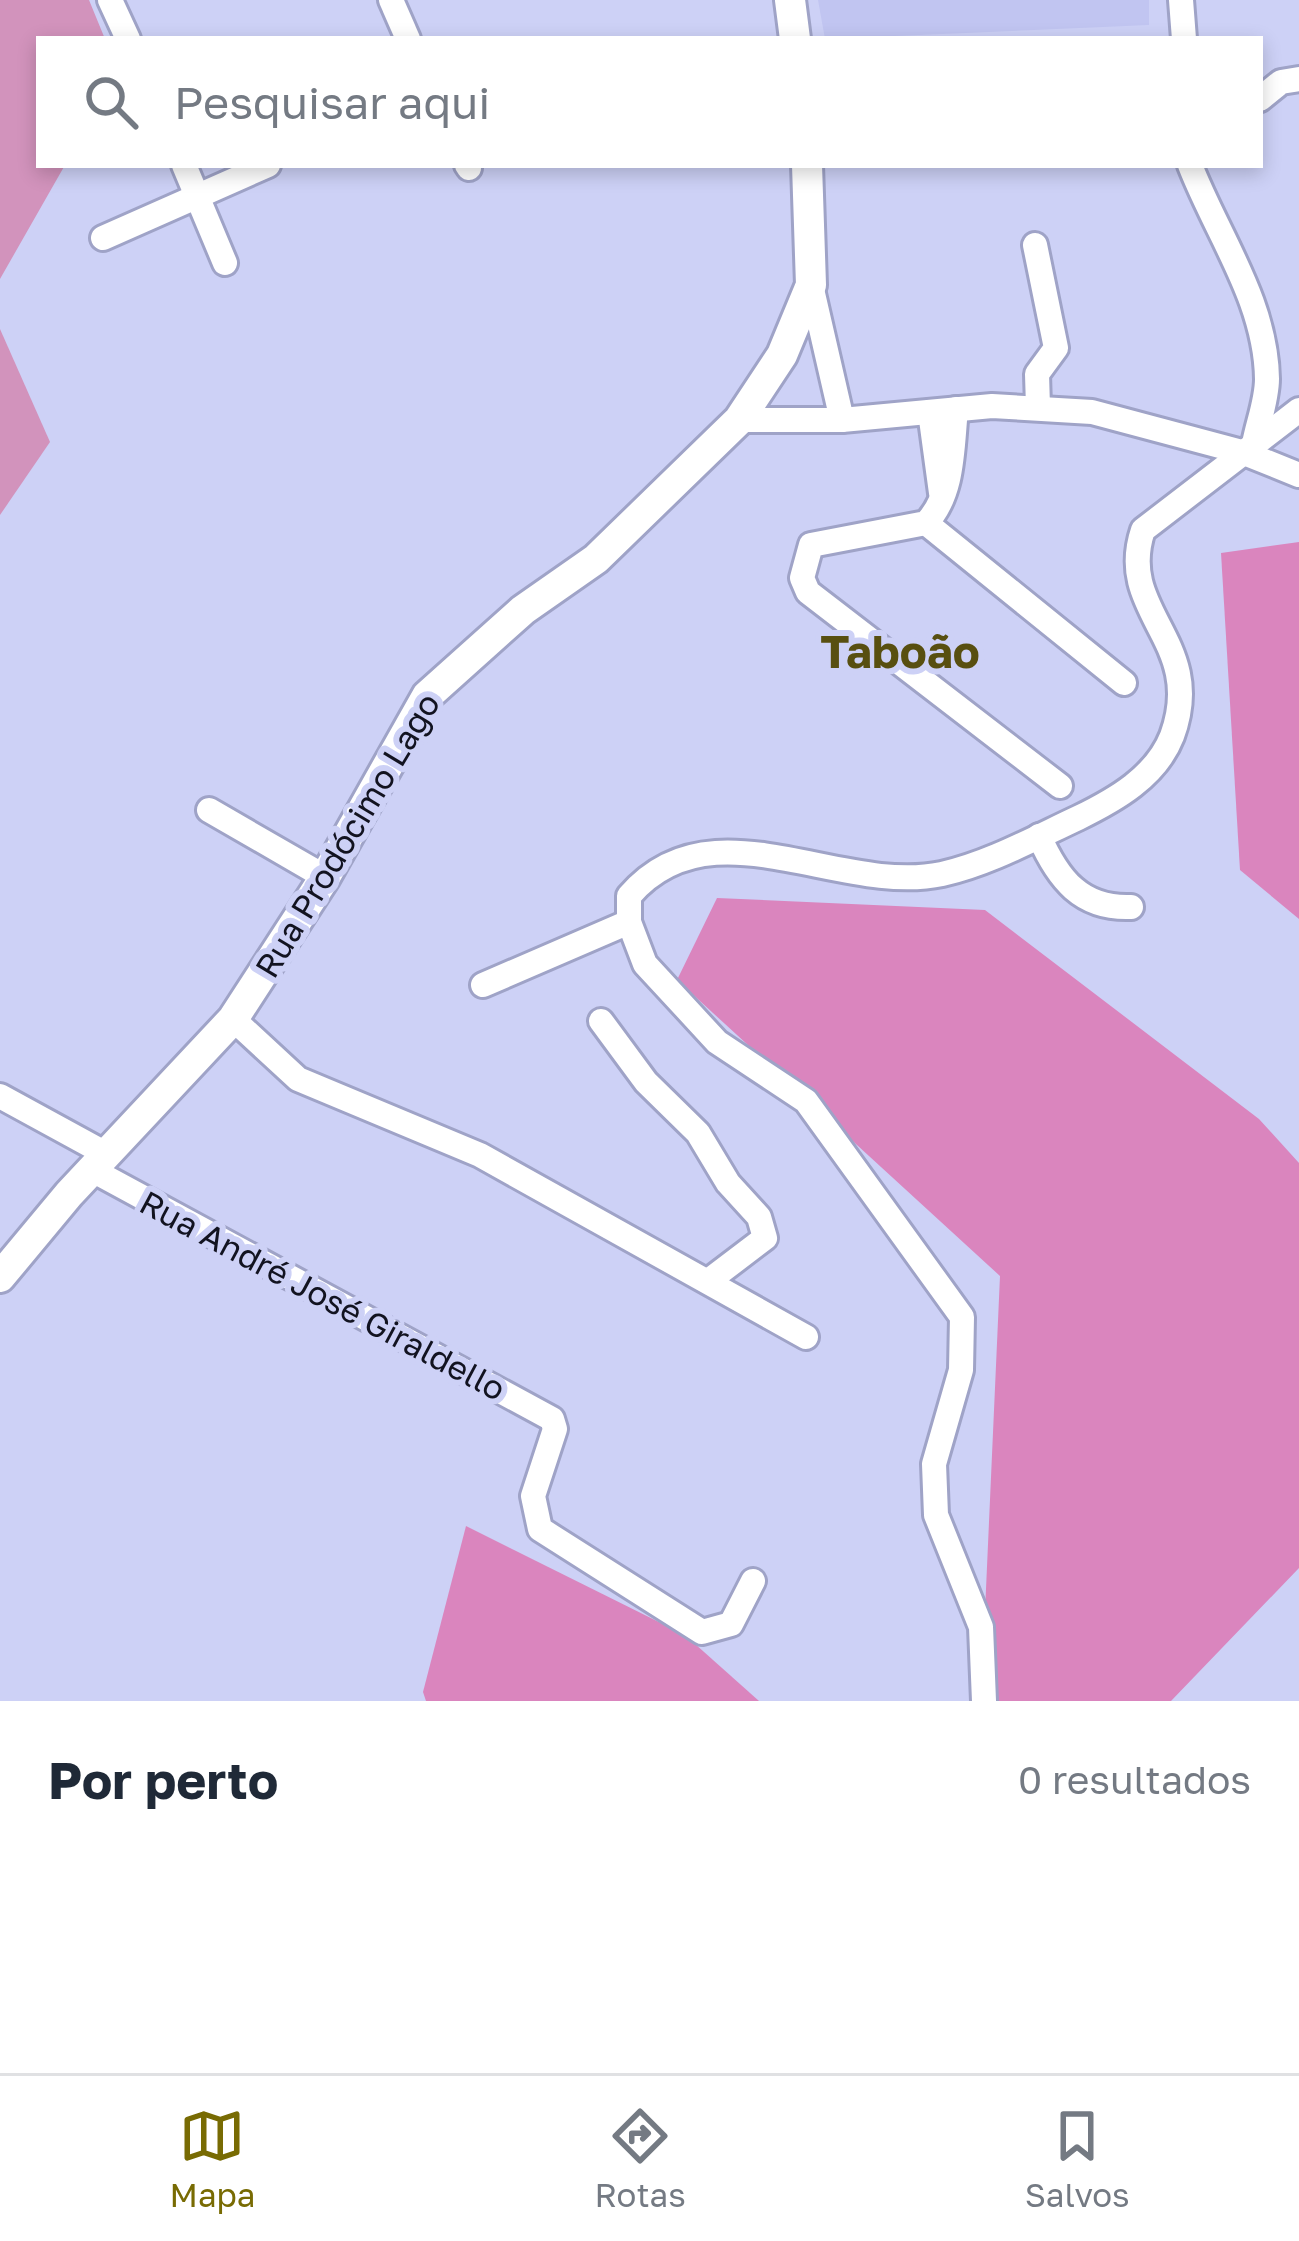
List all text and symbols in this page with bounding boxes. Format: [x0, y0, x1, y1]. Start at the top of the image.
search box [36, 36, 1263, 168]
icon: search [78, 69, 144, 135]
text: Pesquisar aqui [174, 75, 490, 129]
district label: Taboão [820, 624, 980, 678]
street label: Rua Prodócimo Lago [247, 686, 447, 984]
street label: Rua André José Giraldello [134, 1182, 512, 1408]
text: Por perto [48, 1749, 278, 1810]
text: 0 resultados [1018, 1756, 1251, 1803]
tab: Mapa [170, 2103, 255, 2214]
tab: Rotas [594, 2103, 686, 2214]
tab: Salvos [1025, 2103, 1130, 2214]

